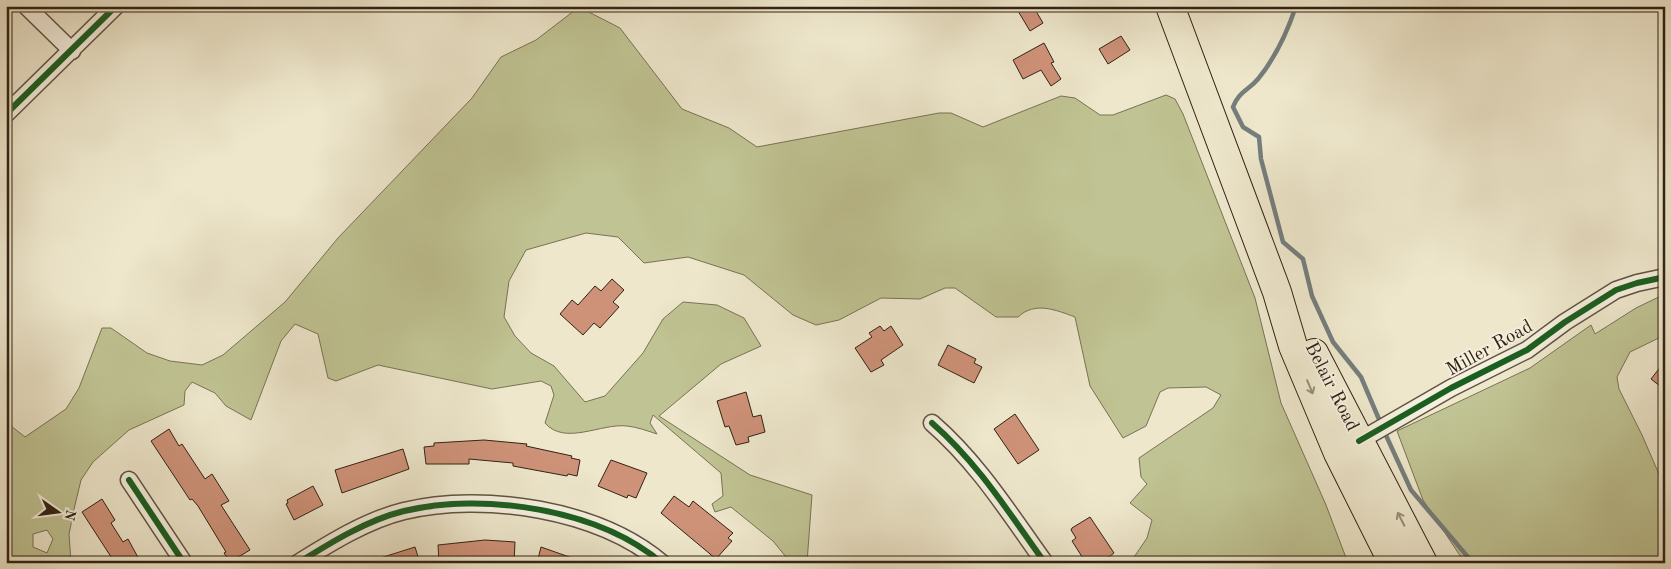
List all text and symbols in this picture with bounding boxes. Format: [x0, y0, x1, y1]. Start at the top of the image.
street label: Miller Road [1444, 318, 1536, 380]
street label: Belair Road [1301, 339, 1362, 435]
one-way arrow [1306, 379, 1316, 394]
north arrow [32, 486, 82, 536]
text: N [61, 508, 78, 522]
one-way arrow [1396, 512, 1406, 527]

